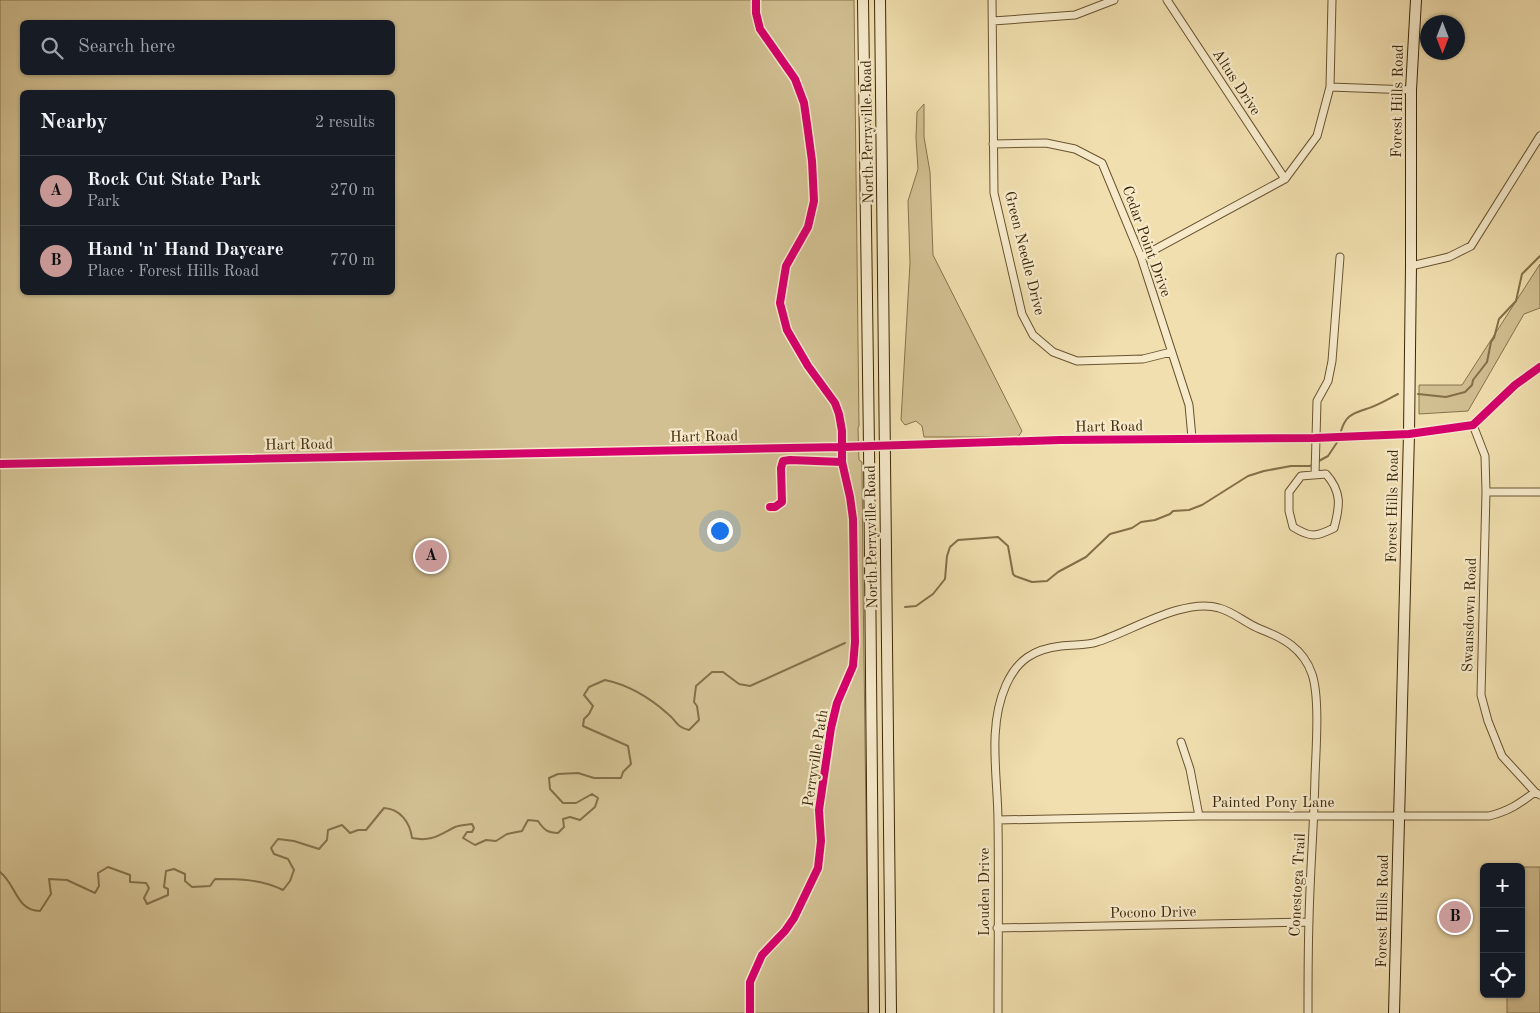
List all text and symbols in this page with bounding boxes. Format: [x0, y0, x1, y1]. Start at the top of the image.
north arrow [1420, 15, 1465, 60]
search box [20, 20, 395, 75]
icon: search [38, 34, 66, 62]
text: Search here [78, 38, 175, 57]
street label: Forest Hills Road [1390, 44, 1407, 158]
street label: Altus Drive [1209, 47, 1263, 119]
street label: North Perryville Road [860, 60, 877, 204]
text: Nearby [40, 112, 108, 133]
text: 2 results [315, 115, 375, 131]
text: Rock Cut State Park [87, 171, 261, 190]
text: A [50, 183, 62, 199]
text: 270 m [330, 183, 375, 199]
street label: Cedar Point Drive [1119, 184, 1173, 299]
street label: Green Needle Drive [1001, 190, 1046, 317]
text: Park [87, 194, 120, 210]
text: Hand 'n' Hand Daycare [87, 241, 284, 260]
text: B [50, 253, 62, 269]
text: 770 m [330, 253, 375, 269]
text: Place · Forest Hills Road [87, 264, 259, 280]
street label: Hart Road [1075, 419, 1143, 436]
street label: Hart Road [670, 429, 738, 446]
street label: Hart Road [265, 437, 333, 454]
street label: Forest Hills Road [1385, 449, 1402, 563]
street label: North Perryville Road [864, 465, 881, 609]
your location [707, 518, 733, 544]
pin: A [415, 537, 447, 575]
street label: Swansdown Road [1461, 557, 1480, 673]
street label: Perryville Path [801, 709, 832, 808]
street label: Painted Pony Lane [1212, 796, 1335, 811]
street label: Conestoga Trail [1288, 833, 1309, 937]
street label: Louden Drive [978, 848, 993, 936]
street label: Forest Hills Road [1375, 854, 1392, 968]
map controls [1480, 863, 1525, 998]
button: + [1480, 863, 1525, 908]
pin: B [1439, 898, 1471, 936]
street label: Pocono Drive [1110, 905, 1197, 922]
button: − [1480, 908, 1525, 953]
button: locate [1480, 953, 1525, 998]

